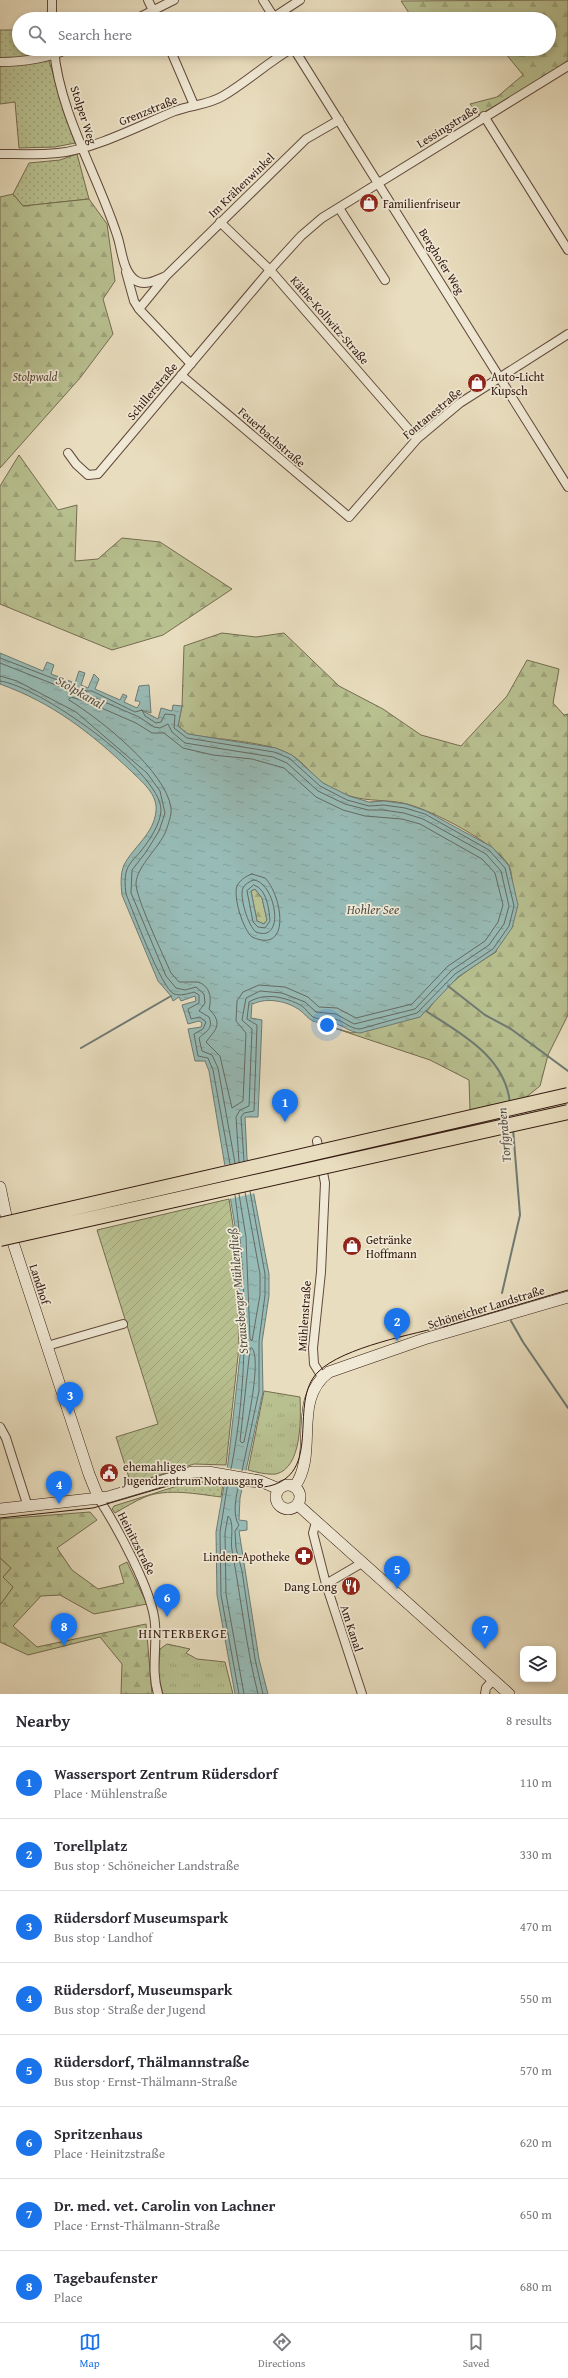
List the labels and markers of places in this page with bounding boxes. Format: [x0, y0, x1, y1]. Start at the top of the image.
shop icon: Familienfriseur [358, 192, 380, 214]
place label: Familienfriseur [383, 195, 460, 212]
place label: Auto-Licht Kupsch [491, 368, 545, 399]
shop icon: Auto-Licht Kupsch [466, 372, 488, 394]
pin: 1 [272, 1089, 298, 1122]
place label: Getränke Hoffmann [366, 1231, 417, 1262]
shop icon: Getränke Hoffmann [341, 1235, 363, 1257]
pin: 2 [384, 1308, 410, 1341]
pin: 3 [57, 1382, 83, 1415]
place label: ehemahliges Jugendzentrum Notausgang [121, 1458, 263, 1489]
public building icon: ehemahliges Jugendzentrum Notausgang [98, 1462, 120, 1484]
pin: 4 [46, 1471, 72, 1504]
pharmacy icon: Linden-Apotheke [293, 1545, 315, 1567]
place label: Linden-Apotheke [203, 1548, 290, 1565]
pin: 5 [384, 1556, 410, 1589]
restaurant icon: Dang Long [340, 1575, 362, 1597]
place label: Dang Long [284, 1578, 337, 1595]
pin: 6 [154, 1584, 180, 1617]
pin: 8 [51, 1613, 77, 1646]
pin: 7 [472, 1616, 498, 1649]

